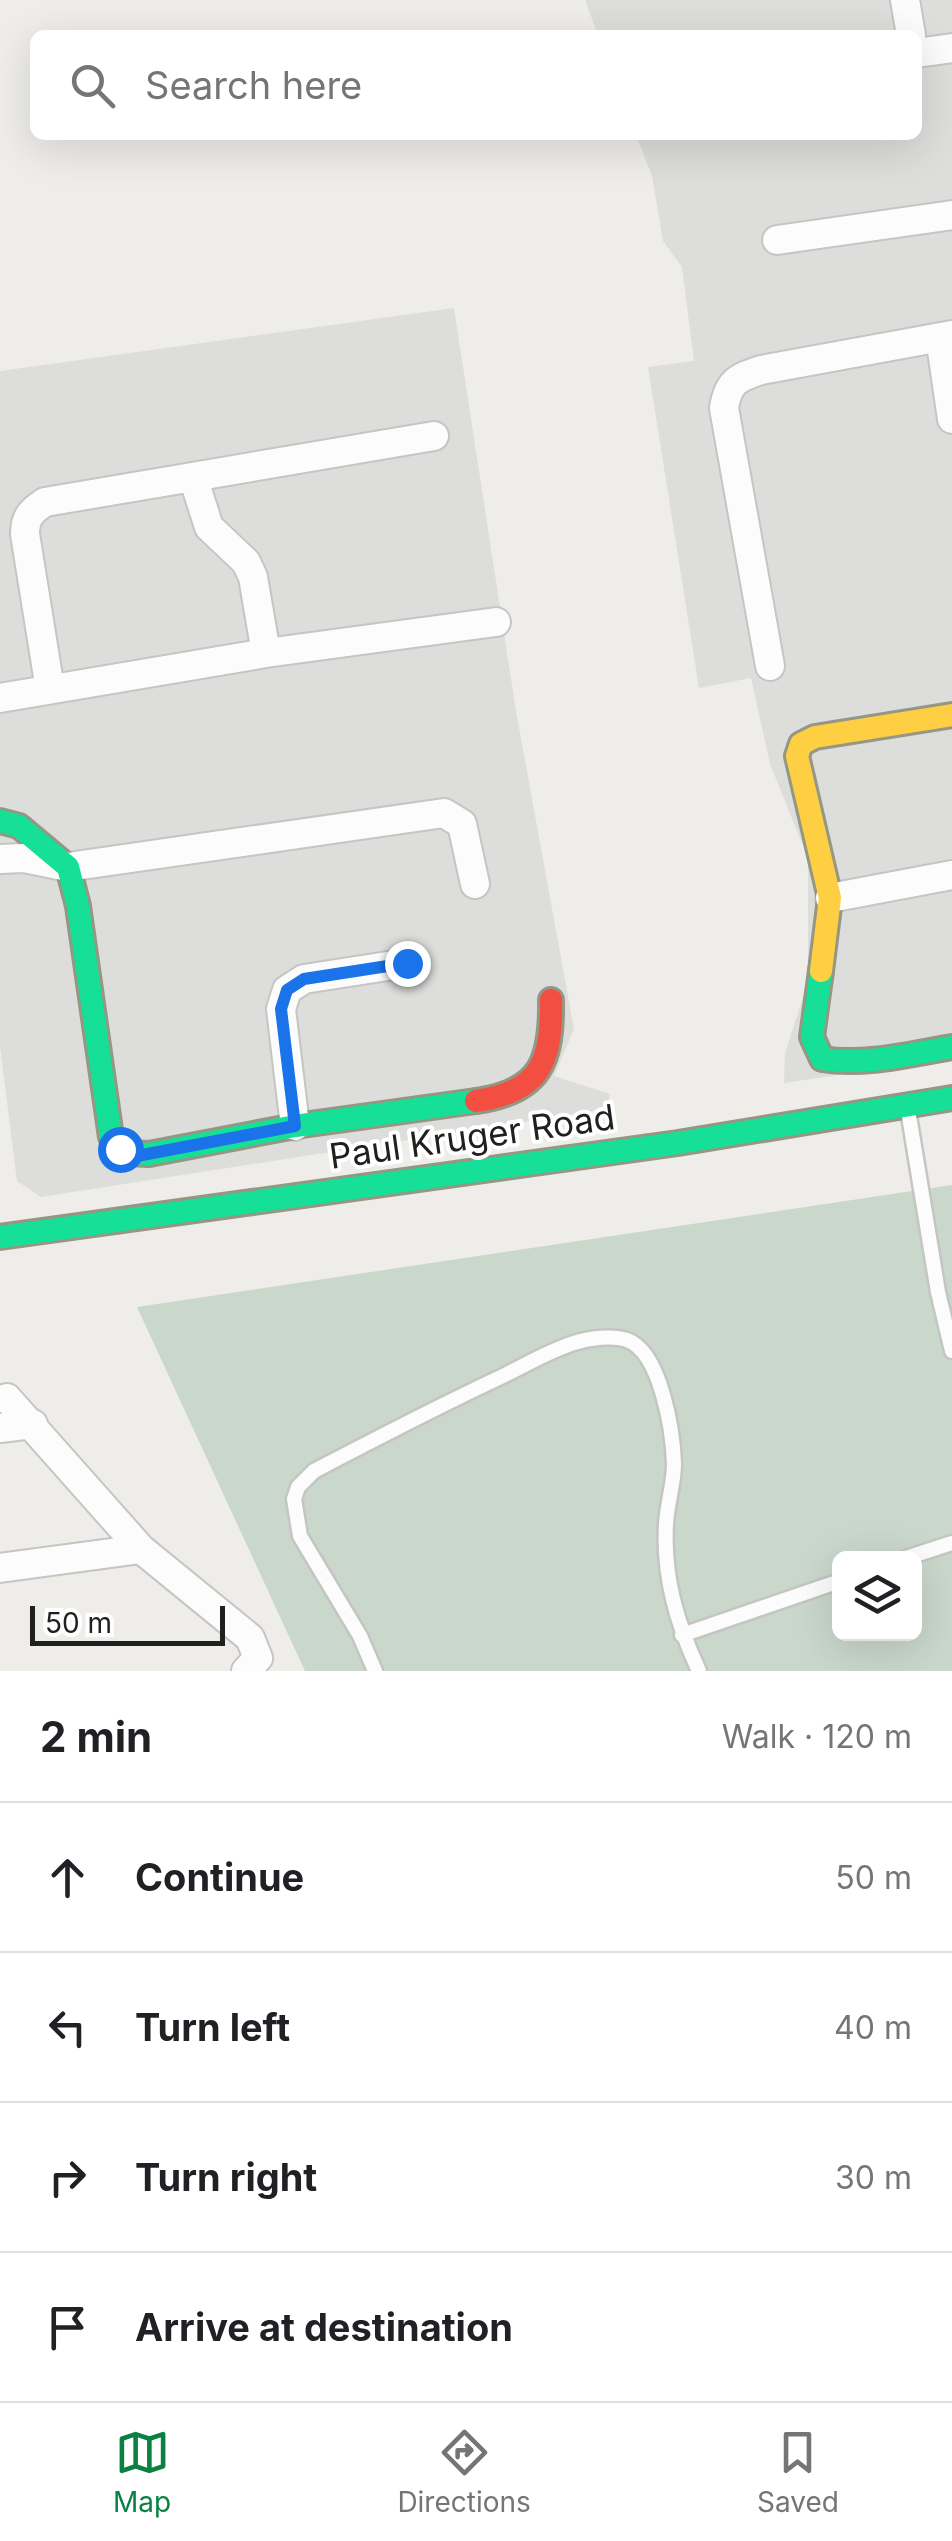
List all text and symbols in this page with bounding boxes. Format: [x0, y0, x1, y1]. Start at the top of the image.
search box [30, 30, 922, 140]
icon: search [65, 58, 120, 113]
text: Search here [145, 62, 362, 108]
route end [385, 941, 431, 987]
street label: Paul Kruger Road [327, 1095, 617, 1177]
route start [98, 1127, 144, 1173]
map controls [832, 1551, 922, 1641]
button: layers [832, 1551, 922, 1641]
scale bar [30, 1601, 225, 1646]
text: 50 m [45, 1606, 112, 1640]
text: 2 min [40, 1711, 152, 1762]
text: Walk · 120 m [722, 1717, 912, 1756]
icon: ahead [40, 1850, 95, 1905]
text: Continue [135, 1854, 304, 1900]
text: 50 m [835, 1858, 912, 1897]
icon: left [40, 2000, 95, 2055]
text: Turn left [135, 2004, 290, 2050]
text: 40 m [834, 2008, 912, 2047]
icon: right [40, 2150, 95, 2205]
text: Turn right [135, 2154, 317, 2200]
text: 30 m [835, 2158, 912, 2197]
icon: arrive [40, 2300, 95, 2355]
text: Arrive at destination [135, 2304, 513, 2350]
tab: Map [113, 2425, 171, 2519]
tab: Directions [397, 2425, 531, 2519]
tab: Saved [757, 2425, 839, 2519]

